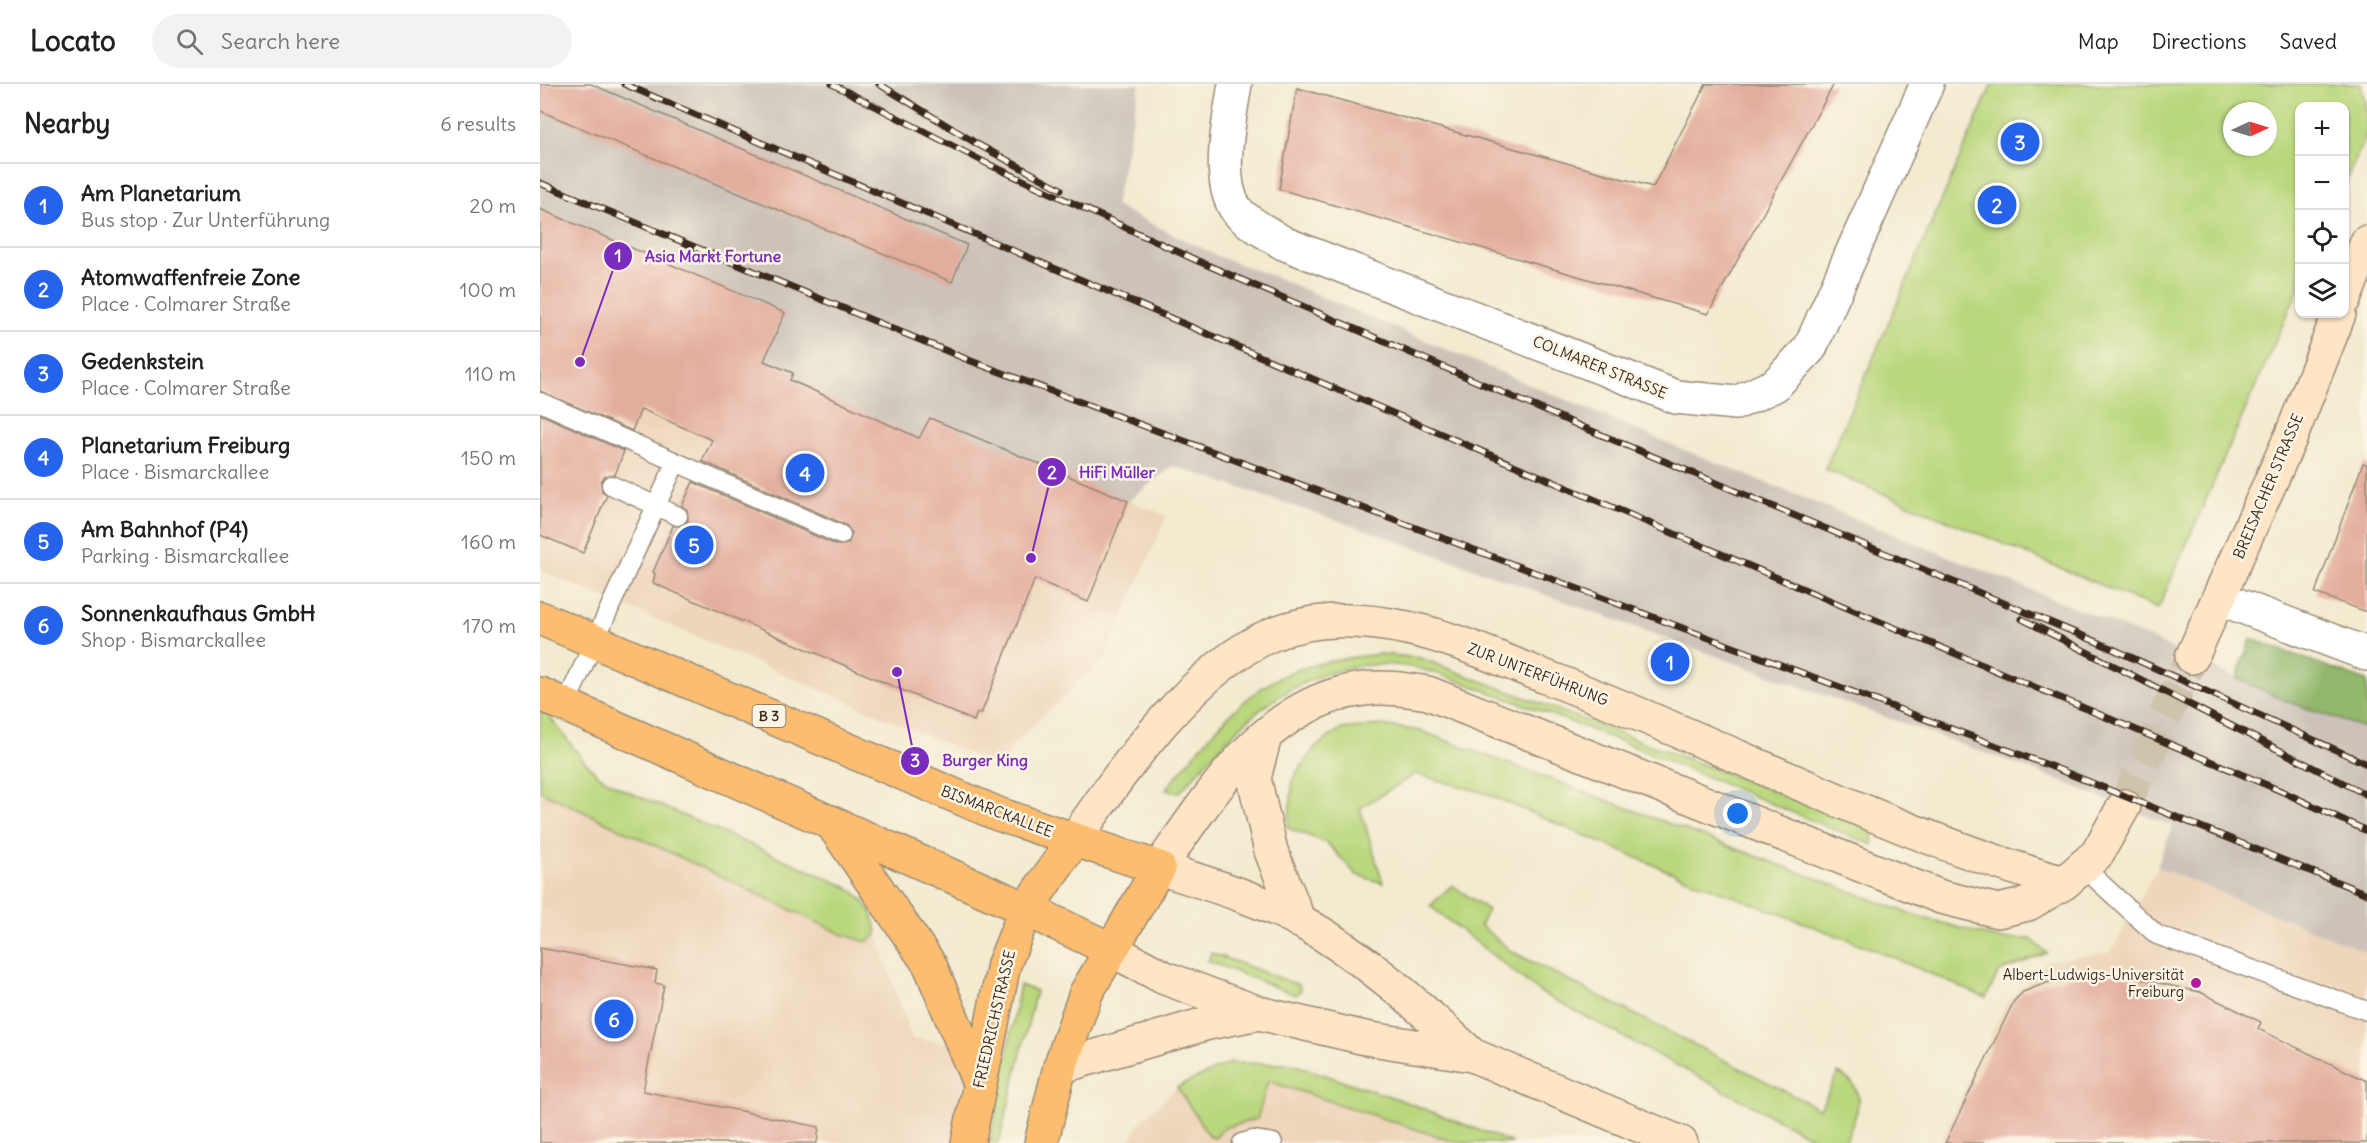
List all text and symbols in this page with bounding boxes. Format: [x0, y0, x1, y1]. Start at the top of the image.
search box [152, 14, 572, 68]
text: Locato [30, 23, 116, 59]
icon: search [173, 25, 206, 58]
text: Search here [221, 27, 340, 55]
text: Map [2078, 28, 2119, 55]
text: Directions [2152, 28, 2246, 55]
text: Saved [2279, 28, 2337, 55]
north arrow [2223, 102, 2277, 156]
map controls [2295, 102, 2349, 318]
button: + [2295, 102, 2349, 156]
text: Nearby [24, 107, 110, 140]
text: 6 results [440, 111, 516, 136]
pin: 3 [2000, 120, 2040, 164]
button: − [2295, 156, 2349, 210]
text: Am Planetarium [81, 179, 241, 207]
pin: 2 [1978, 182, 2016, 228]
text: 1 [40, 193, 47, 218]
text: 20 m [470, 193, 516, 218]
text: Bus stop · Zur Unterführung [81, 207, 330, 232]
button: locate [2295, 210, 2349, 264]
callout: Asia Markt Fortune [603, 239, 793, 273]
text: 1 [614, 244, 622, 267]
text: Asia Markt Fortune [645, 246, 782, 266]
text: Atomwaffenfreie Zone [81, 263, 300, 291]
button: layers [2295, 264, 2349, 318]
text: 2 [38, 277, 49, 302]
text: 100 m [459, 277, 516, 302]
text: Place · Colmarer Straße [81, 291, 291, 316]
street label: COLMARER STRASSE [1530, 331, 1670, 403]
text: Gedenkstein [81, 347, 204, 375]
text: 3 [38, 361, 49, 386]
text: 110 m [465, 361, 516, 386]
text: Place · Colmarer Straße [81, 375, 291, 400]
street label: BREISACHER STRASSE [2229, 410, 2307, 562]
text: Planetarium Freiburg [81, 431, 290, 459]
text: 4 [38, 445, 49, 470]
text: 150 m [461, 445, 516, 470]
pin: 4 [786, 450, 824, 496]
callout: HiFi Müller [1037, 455, 1167, 489]
text: Place · Bismarckallee [81, 459, 269, 484]
text: 2 [1047, 461, 1057, 484]
text: HiFi Müller [1079, 462, 1155, 482]
text: Am Bahnhof (P4) [81, 515, 248, 543]
pin: 5 [674, 522, 714, 568]
text: 5 [38, 529, 49, 554]
text: 160 m [461, 529, 516, 554]
text: Parking · Bismarckallee [81, 543, 289, 568]
text: Sonnenkaufhaus GmbH [81, 599, 316, 627]
text: 6 [38, 613, 49, 638]
text: 170 m [463, 613, 516, 638]
text: Shop · Bismarckallee [81, 627, 266, 652]
street label: ZUR UNTERFÜHRUNG [1465, 638, 1611, 710]
pin: 1 [1650, 640, 1690, 684]
road number: B 3 [752, 705, 786, 727]
callout: Burger King [900, 744, 1039, 778]
text: 3 [910, 749, 920, 772]
text: Burger King [942, 750, 1028, 771]
street label: BISMARCKALLEE [938, 781, 1056, 841]
your location [1723, 799, 1752, 828]
street label: FRIEDRICHSTRASSE [969, 948, 1019, 1090]
place label: Albert-Ludwigs-Universität Freiburg [2003, 965, 2184, 1001]
marker: Albert-Ludwigs-Universität Freiburg [2189, 976, 2203, 990]
pin: 6 [594, 996, 634, 1042]

